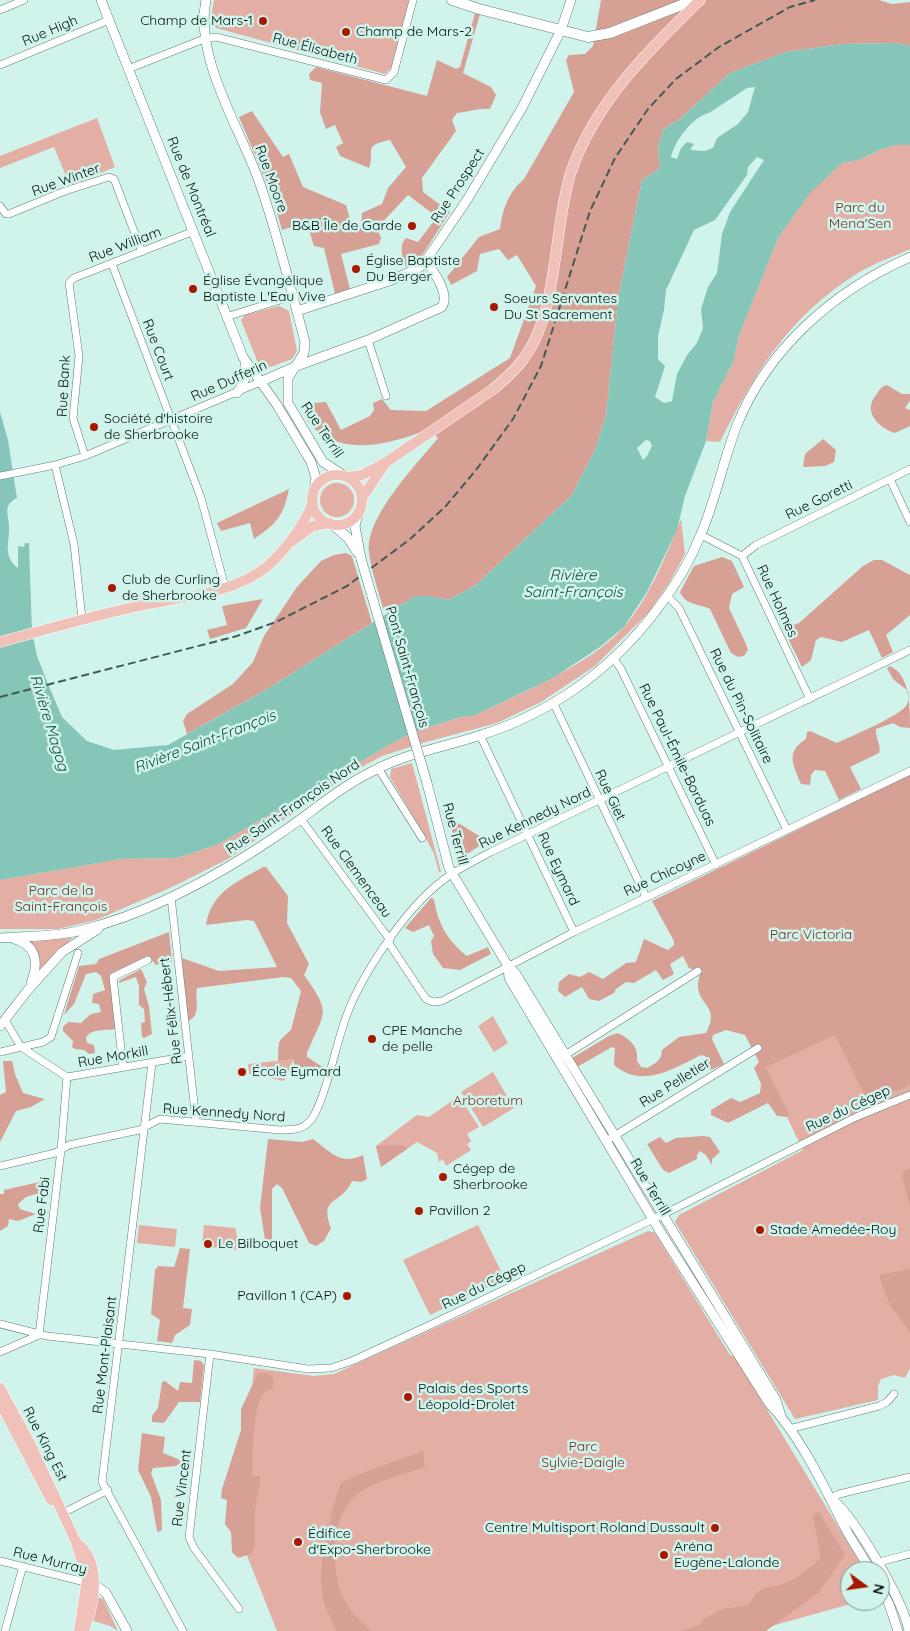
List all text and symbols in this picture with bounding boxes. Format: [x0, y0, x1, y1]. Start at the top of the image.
street label: Rue High [20, 12, 80, 50]
place label: Champ de Mars-1 [140, 13, 253, 29]
marker: Champ de Mars-1 [257, 15, 269, 27]
place label: Champ de Mars-2 [356, 24, 472, 40]
marker: Champ de Mars-2 [340, 26, 352, 38]
street label: Rue Élisabeth [271, 30, 359, 68]
street label: Rue de Montréal [163, 134, 219, 240]
street label: Rue Moore [251, 143, 291, 215]
street label: Rue Prospect [428, 145, 488, 227]
street label: Rue Winter [30, 160, 102, 200]
park label: Parc du Mena'Sen [829, 200, 891, 232]
place label: B&B Île de Garde [292, 218, 402, 234]
marker: B&B Île de Garde [406, 220, 418, 232]
street label: Rue William [86, 224, 164, 266]
place label: Église Baptiste Du Berger [366, 253, 460, 286]
marker: Église Baptiste Du Berger [350, 263, 362, 275]
place label: Église Évangélique Baptiste L'Eau Vive [203, 273, 326, 306]
marker: Église Évangélique Baptiste L'Eau Vive [187, 283, 199, 295]
place label: Soeurs Servantes Du St Sacrement [504, 291, 617, 324]
marker: Soeurs Servantes Du St Sacrement [488, 301, 500, 313]
street label: Rue Court [139, 317, 177, 383]
street label: Rue Bank [54, 355, 74, 417]
street label: Rue Dufferin [188, 357, 270, 405]
street label: Rue Terrill [297, 399, 347, 461]
place label: Société d'histoire de Sherbrooke [104, 411, 213, 444]
marker: Société d'histoire de Sherbrooke [88, 421, 100, 433]
street label: Rue Goretti [783, 477, 855, 523]
street label: Rue Holmes [753, 562, 801, 640]
water label: Rivière Saint-François [523, 566, 623, 601]
place label: Club de Curling de Sherbrooke [122, 572, 220, 604]
marker: Club de Curling de Sherbrooke [106, 582, 118, 594]
street label: Pont Saint-François [382, 604, 432, 730]
street label: Rue du Pin-Solitaire [706, 646, 776, 766]
water label: Rivière Magog [26, 673, 72, 773]
street label: Rue Paul-Émile-Borduas [635, 681, 719, 829]
water label: Rivière Saint-François [132, 707, 278, 777]
street label: Rue Saint-François Nord [223, 756, 363, 858]
street label: Rue Giet [591, 767, 629, 823]
street label: Rue Kennedy Nord [476, 784, 594, 852]
street label: Rue Terrill [439, 801, 471, 867]
street label: Rue Clemenceau [317, 823, 395, 921]
street label: Rue Eymard [534, 829, 582, 909]
street label: Rue Chicoyne [621, 848, 709, 900]
park label: Parc de la Saint-François [15, 883, 107, 916]
park label: Parc Victoria [770, 927, 852, 943]
street label: Rue Félix-Hébert [156, 957, 186, 1065]
place label: CPE Manche de pelle [382, 1023, 463, 1056]
marker: CPE Manche de pelle [366, 1033, 378, 1045]
street label: Rue Morkill [76, 1043, 150, 1071]
street label: Rue Pelletier [636, 1055, 714, 1111]
place label: École Eymard [252, 1064, 341, 1080]
marker: École Eymard [236, 1066, 248, 1078]
street label: Rue du Cégep [803, 1082, 893, 1136]
park label: Arboretum [453, 1093, 523, 1109]
street label: Rue Kennedy Nord [162, 1100, 286, 1126]
street label: Rue Terrill [626, 1155, 674, 1219]
place label: Cégep de Sherbrooke [453, 1161, 528, 1194]
marker: Cégep de Sherbrooke [437, 1171, 449, 1183]
street label: Rue Fabi [30, 1176, 54, 1234]
place label: Pavillon 2 [429, 1203, 490, 1219]
marker: Pavillon 2 [413, 1205, 425, 1217]
place label: Stade Amedée-Roy [770, 1222, 897, 1238]
marker: Stade Amedée-Roy [754, 1224, 766, 1236]
place label: Le Bilboquet [218, 1236, 299, 1252]
marker: Le Bilboquet [202, 1238, 214, 1250]
street label: Rue du Cégep [439, 1258, 529, 1314]
place label: Pavillon 1 (CAP) [237, 1288, 337, 1304]
marker: Pavillon 1 (CAP) [341, 1290, 353, 1302]
street label: Rue Mont-Plaisant [89, 1295, 121, 1415]
place label: Palais des Sports Léopold-Drolet [418, 1381, 528, 1414]
marker: Palais des Sports Léopold-Drolet [402, 1391, 414, 1403]
street label: Rue King Est [19, 1404, 71, 1484]
park label: Parc Sylvie-Daigle [541, 1439, 625, 1471]
street label: Rue Vincent [169, 1449, 195, 1527]
place label: Centre Multisport Roland Dussault [485, 1520, 705, 1536]
marker: Centre Multisport Roland Dussault [709, 1522, 721, 1534]
place label: Édifice d'Expo-Sherbrooke [308, 1526, 431, 1558]
marker: Édifice d'Expo-Sherbrooke [292, 1536, 304, 1548]
place label: Aréna Eugène-Lalonde [674, 1539, 779, 1571]
street label: Rue Murray [11, 1544, 89, 1578]
marker: Aréna Eugène-Lalonde [658, 1549, 670, 1561]
north arrow [840, 1561, 890, 1611]
text: N [869, 1582, 889, 1597]

